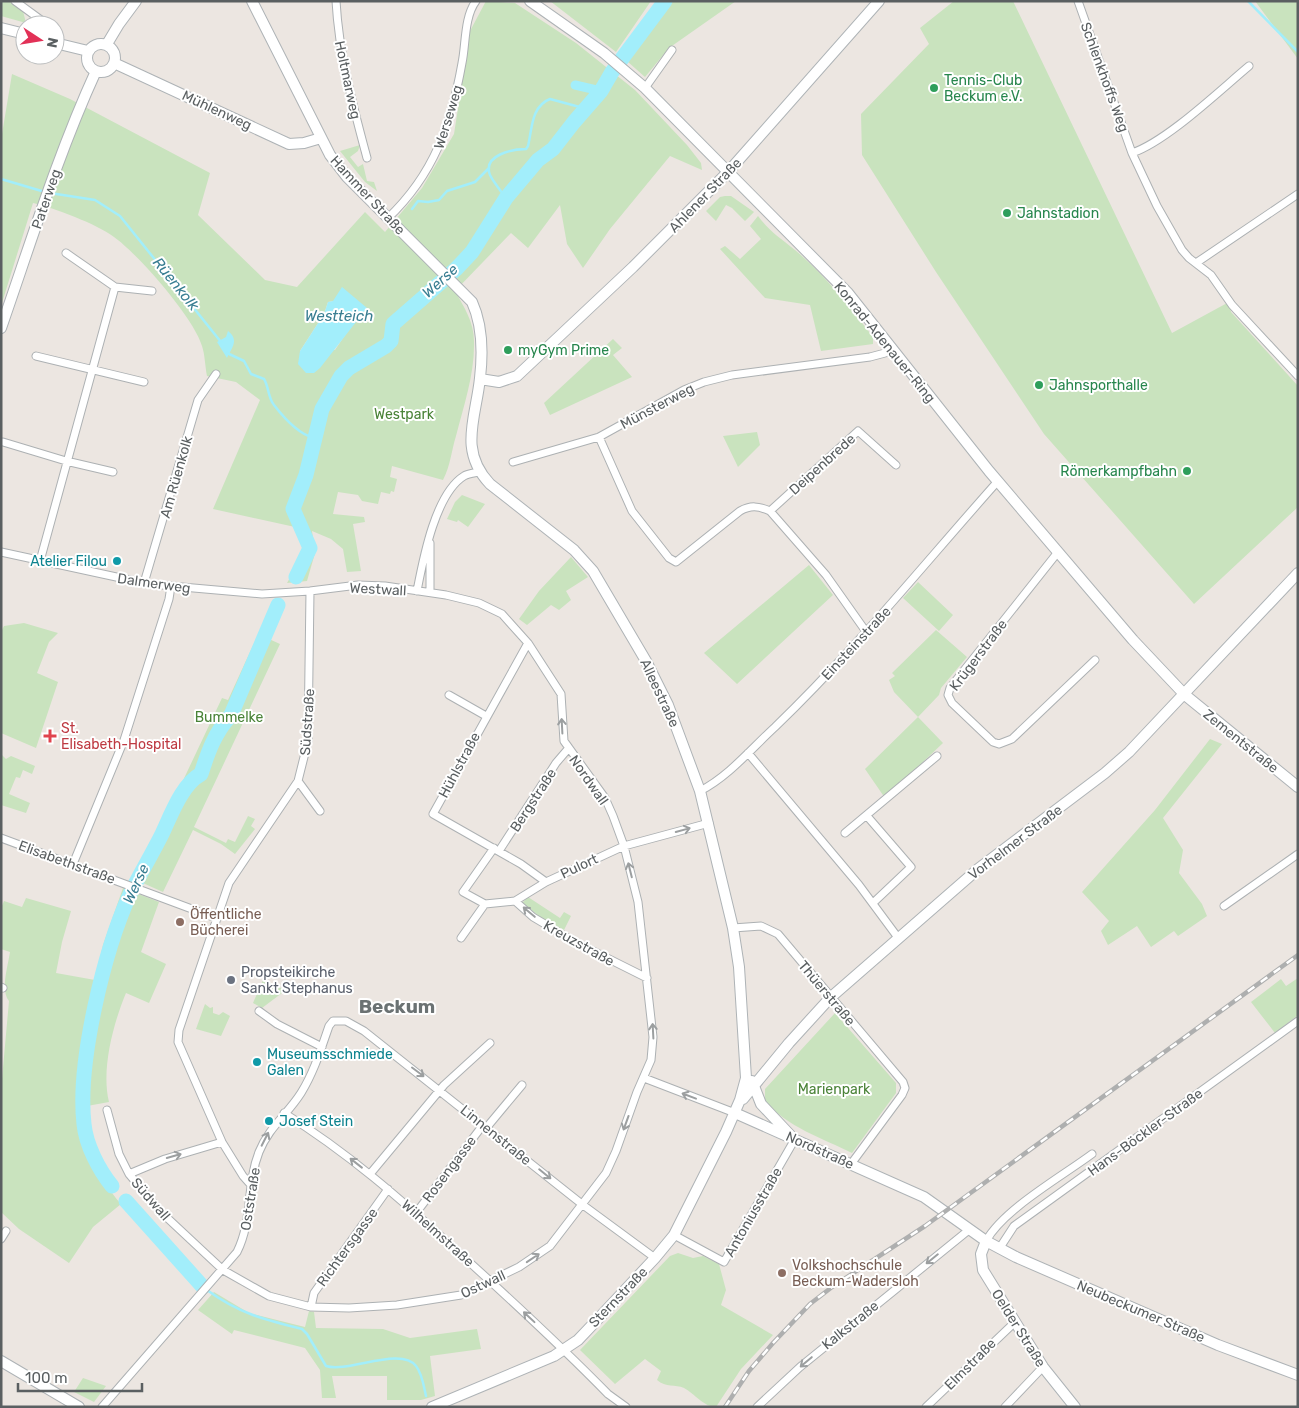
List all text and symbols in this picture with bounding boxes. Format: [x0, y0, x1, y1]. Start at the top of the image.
north arrow [15, 15, 65, 65]
street label: Schlenkhoffs Weg [1077, 20, 1132, 134]
text: N [43, 36, 62, 49]
street label: Holtmarweg [331, 39, 364, 121]
place label: Tennis-Club Beckum e.V. [944, 72, 1023, 105]
marker: Tennis-Club Beckum e.V. [928, 82, 940, 94]
street label: Werseweg [431, 83, 466, 151]
street label: Mühlenweg [179, 87, 254, 134]
street label: Hammer Straße [327, 152, 409, 239]
street label: Ahlener Straße [666, 154, 745, 236]
street label: Paterweg [28, 167, 65, 231]
place label: Jahnstadion [1017, 205, 1099, 222]
marker: Jahnstadion [1001, 207, 1013, 219]
water label: Rüenkolk [149, 254, 203, 315]
water label: Werse [418, 260, 462, 302]
street label: Konrad-Adenauer-Ring [830, 278, 939, 406]
water label: Westteich [305, 307, 373, 325]
place label: myGym Prime [518, 342, 609, 359]
marker: myGym Prime [502, 344, 514, 356]
place label: Jahnsporthalle [1049, 377, 1148, 394]
marker: Jahnsporthalle [1033, 379, 1045, 391]
street label: Münsterweg [617, 380, 697, 433]
park label: Westpark [374, 406, 435, 423]
street label: Deipenbrede [786, 430, 859, 498]
street label: Am Rüenkolk [157, 433, 197, 520]
place label: Römerkampfbahn [1060, 463, 1177, 480]
marker: Römerkampfbahn [1181, 465, 1193, 477]
place label: Atelier Filou [30, 553, 107, 570]
marker: Atelier Filou [111, 555, 123, 567]
street label: Dalmerweg [116, 570, 192, 597]
street label: Westwall [349, 580, 407, 599]
street label: Einsteinstraße [818, 603, 895, 684]
street label: Krügerstraße [946, 616, 1011, 694]
street label: Alleestraße [636, 656, 683, 730]
street label: Südstraße [297, 688, 318, 756]
street label: Zementstraße [1200, 706, 1282, 777]
park label: Bummelke [195, 709, 263, 726]
one-way arrow [557, 718, 566, 734]
place label: St. Elisabeth-Hospital [61, 720, 181, 753]
marker: St. Elisabeth-Hospital [43, 729, 57, 743]
street label: Hühlstraße [435, 729, 484, 801]
street label: Nordwall [565, 752, 612, 808]
street label: Bergstraße [507, 765, 560, 835]
street label: Vorhelmer Straße [965, 801, 1066, 883]
one-way arrow [675, 825, 691, 834]
street label: Elisabethstraße [16, 837, 118, 888]
street label: Pulort [558, 850, 601, 883]
water label: Werse [119, 861, 153, 907]
one-way arrow [625, 863, 634, 879]
place label: Öffentliche Bücherei [190, 906, 262, 939]
one-way arrow [522, 907, 535, 918]
marker: Öffentliche Bücherei [174, 916, 186, 928]
street label: Kreuzstraße [540, 917, 617, 970]
street label: Thüerstraße [795, 957, 859, 1029]
place label: Propsteikirche Sankt Stephanus [241, 964, 353, 997]
marker: Propsteikirche Sankt Stephanus [225, 974, 237, 986]
district label: Beckum [359, 995, 435, 1018]
one-way arrow [648, 1023, 657, 1039]
place label: Museumsschmiede Galen [267, 1046, 393, 1079]
marker: Museumsschmiede Galen [251, 1056, 263, 1068]
one-way arrow [411, 1067, 424, 1078]
park label: Marienpark [798, 1081, 871, 1098]
street label: Hans-Böckler-Straße [1084, 1085, 1206, 1180]
one-way arrow [682, 1090, 697, 1100]
street label: Linnenstraße [457, 1102, 535, 1169]
place label: Josef Stein [279, 1113, 353, 1130]
marker: Josef Stein [263, 1115, 275, 1127]
one-way arrow [621, 1115, 630, 1131]
street label: Nordstraße [783, 1128, 857, 1173]
one-way arrow [261, 1132, 270, 1147]
street label: Rosengasse [419, 1133, 480, 1206]
one-way arrow [166, 1151, 182, 1161]
one-way arrow [350, 1157, 363, 1168]
street label: Antoniusstraße [721, 1164, 786, 1260]
street label: Oststraße [237, 1166, 264, 1232]
one-way arrow [538, 1168, 551, 1179]
street label: Südwall [127, 1175, 174, 1224]
street label: Wilhelmstraße [398, 1196, 478, 1271]
street label: Richtersgasse [313, 1205, 382, 1290]
one-way arrow [526, 1253, 540, 1263]
one-way arrow [925, 1254, 938, 1265]
place label: Volkshochschule Beckum-Wadersloh [792, 1257, 919, 1290]
street label: Sternstraße [585, 1263, 651, 1331]
street label: Ostwall [458, 1267, 508, 1302]
marker: Volkshochschule Beckum-Wadersloh [776, 1267, 788, 1279]
street label: Neubeckumer Straße [1074, 1277, 1208, 1346]
street label: Oelder Straße [988, 1286, 1049, 1370]
street label: Kalkstraße [818, 1297, 882, 1353]
one-way arrow [523, 1311, 536, 1323]
street label: Elmstraße [941, 1335, 1000, 1394]
one-way arrow [800, 1356, 813, 1367]
scale bar [18, 1360, 141, 1392]
text: 100 m [25, 1369, 67, 1387]

